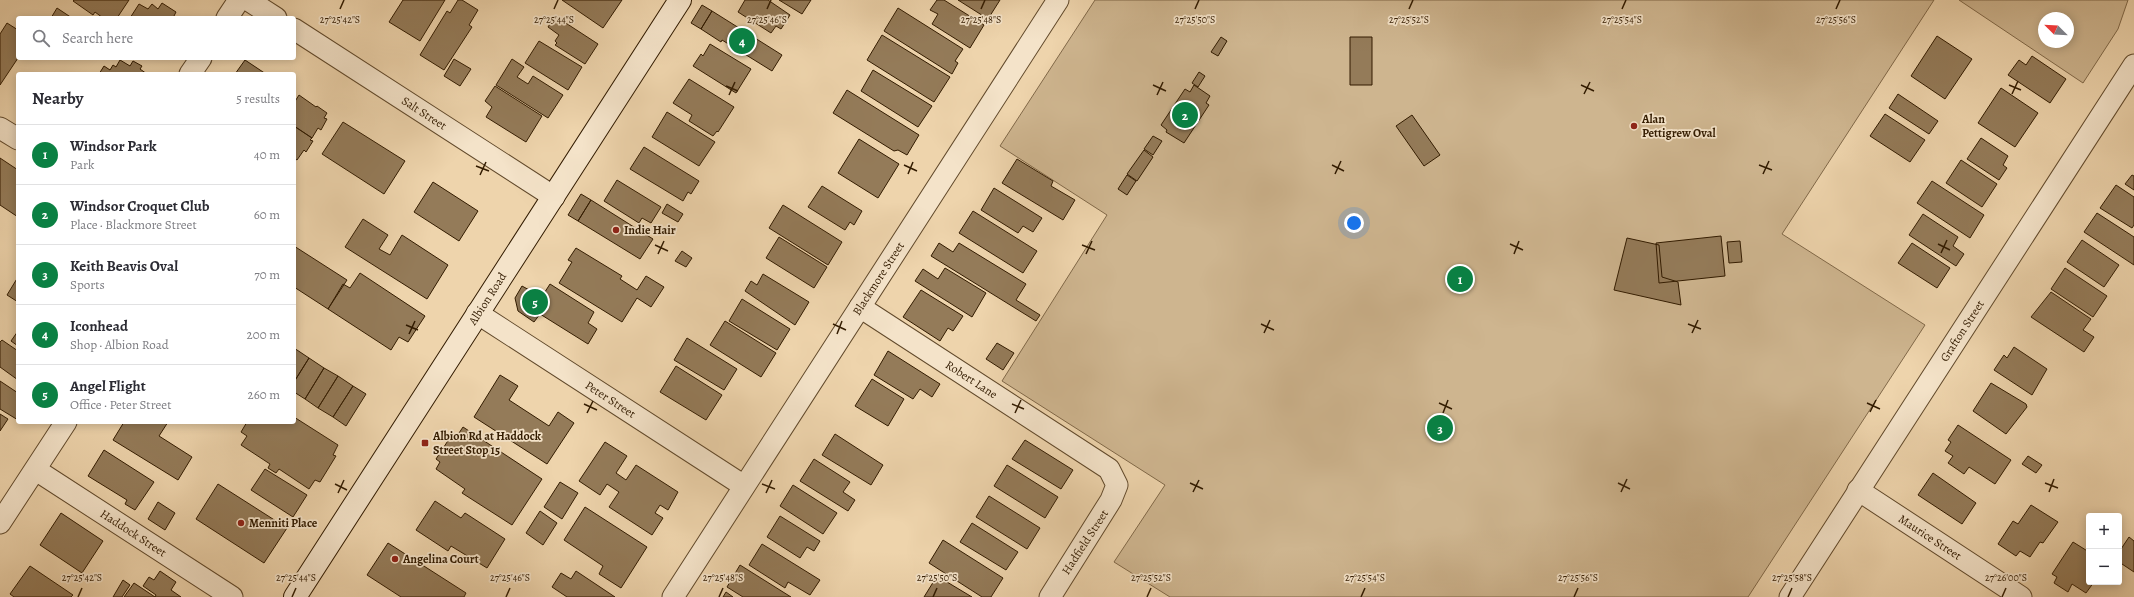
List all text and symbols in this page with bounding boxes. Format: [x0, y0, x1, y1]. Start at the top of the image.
north arrow [2038, 12, 2074, 48]
text: 27°25'42"S [320, 13, 360, 26]
text: 27°25'44"S [534, 13, 574, 26]
text: 27°25'46"S [747, 13, 787, 26]
text: 27°25'48"S [961, 13, 1001, 26]
text: 27°25'50"S [1175, 13, 1215, 26]
text: 27°25'52"S [1389, 13, 1429, 26]
text: 27°25'54"S [1602, 13, 1642, 26]
text: 27°25'56"S [1816, 13, 1856, 26]
search box [16, 16, 296, 60]
pin: 4 [729, 26, 755, 56]
icon: search [30, 27, 52, 49]
text: Search here [62, 28, 133, 48]
text: Nearby [32, 87, 83, 110]
text: 5 results [236, 90, 280, 107]
street label: Salt Street [399, 93, 450, 134]
pin: 2 [1172, 100, 1198, 130]
place label: Alan Pettigrew Oval [1641, 111, 1716, 141]
marker: Alan Pettigrew Oval [1629, 121, 1639, 131]
text: Windsor Park [70, 136, 157, 156]
text: 1 [43, 146, 47, 163]
text: 40 m [254, 146, 280, 163]
text: Park [70, 156, 94, 173]
text: Windsor Croquet Club [70, 196, 210, 216]
text: 2 [42, 206, 48, 223]
text: 60 m [254, 206, 280, 223]
your location [1344, 213, 1364, 233]
text: Place · Blackmore Street [70, 216, 197, 233]
place label: Indie Hair [624, 222, 676, 238]
marker: Indie Hair [611, 225, 621, 235]
street label: Blackmore Street [849, 239, 908, 318]
text: Keith Beavis Oval [70, 256, 178, 276]
pin: 1 [1447, 264, 1473, 294]
text: 3 [42, 266, 48, 283]
text: 70 m [254, 266, 280, 283]
street label: Albion Road [464, 269, 510, 329]
text: Sports [70, 276, 105, 293]
pin: 5 [522, 287, 548, 317]
street label: Grafton Street [1936, 297, 1988, 365]
text: Iconhead [70, 316, 128, 336]
text: 4 [42, 326, 48, 343]
text: 200 m [247, 326, 280, 343]
text: Shop · Albion Road [70, 336, 169, 353]
street label: Robert Lane [942, 357, 1001, 402]
text: Angel Flight [70, 376, 146, 396]
street label: Peter Street [582, 377, 639, 422]
text: 5 [42, 386, 48, 403]
text: 260 m [247, 386, 280, 403]
text: Office · Peter Street [70, 396, 171, 413]
pin: 3 [1427, 413, 1453, 443]
place label: Albion Rd at Haddock Street Stop 15 [432, 428, 542, 458]
marker: Albion Rd at Haddock Street Stop 15 [420, 438, 430, 448]
street label: Haddock Street [97, 506, 170, 561]
street label: Hadfield Street [1058, 506, 1112, 578]
street label: Maurice Street [1895, 511, 1965, 564]
map controls [2086, 513, 2122, 585]
button: + [2086, 513, 2122, 549]
place label: Menniti Place [249, 515, 318, 531]
marker: Menniti Place [236, 518, 246, 528]
button: − [2086, 549, 2122, 585]
place label: Angelina Court [402, 551, 479, 567]
marker: Angelina Court [390, 554, 400, 564]
text: 27°25'42"S [62, 571, 102, 584]
text: 27°25'44"S [276, 571, 316, 584]
text: 27°25'46"S [490, 571, 530, 584]
text: 27°25'48"S [703, 571, 743, 584]
text: 27°25'50"S [917, 571, 957, 584]
text: 27°25'52"S [1131, 571, 1171, 584]
text: 27°25'54"S [1345, 571, 1385, 584]
text: 27°25'56"S [1558, 571, 1598, 584]
text: 27°25'58"S [1772, 571, 1812, 584]
text: 27°26'00"S [1985, 571, 2027, 584]

